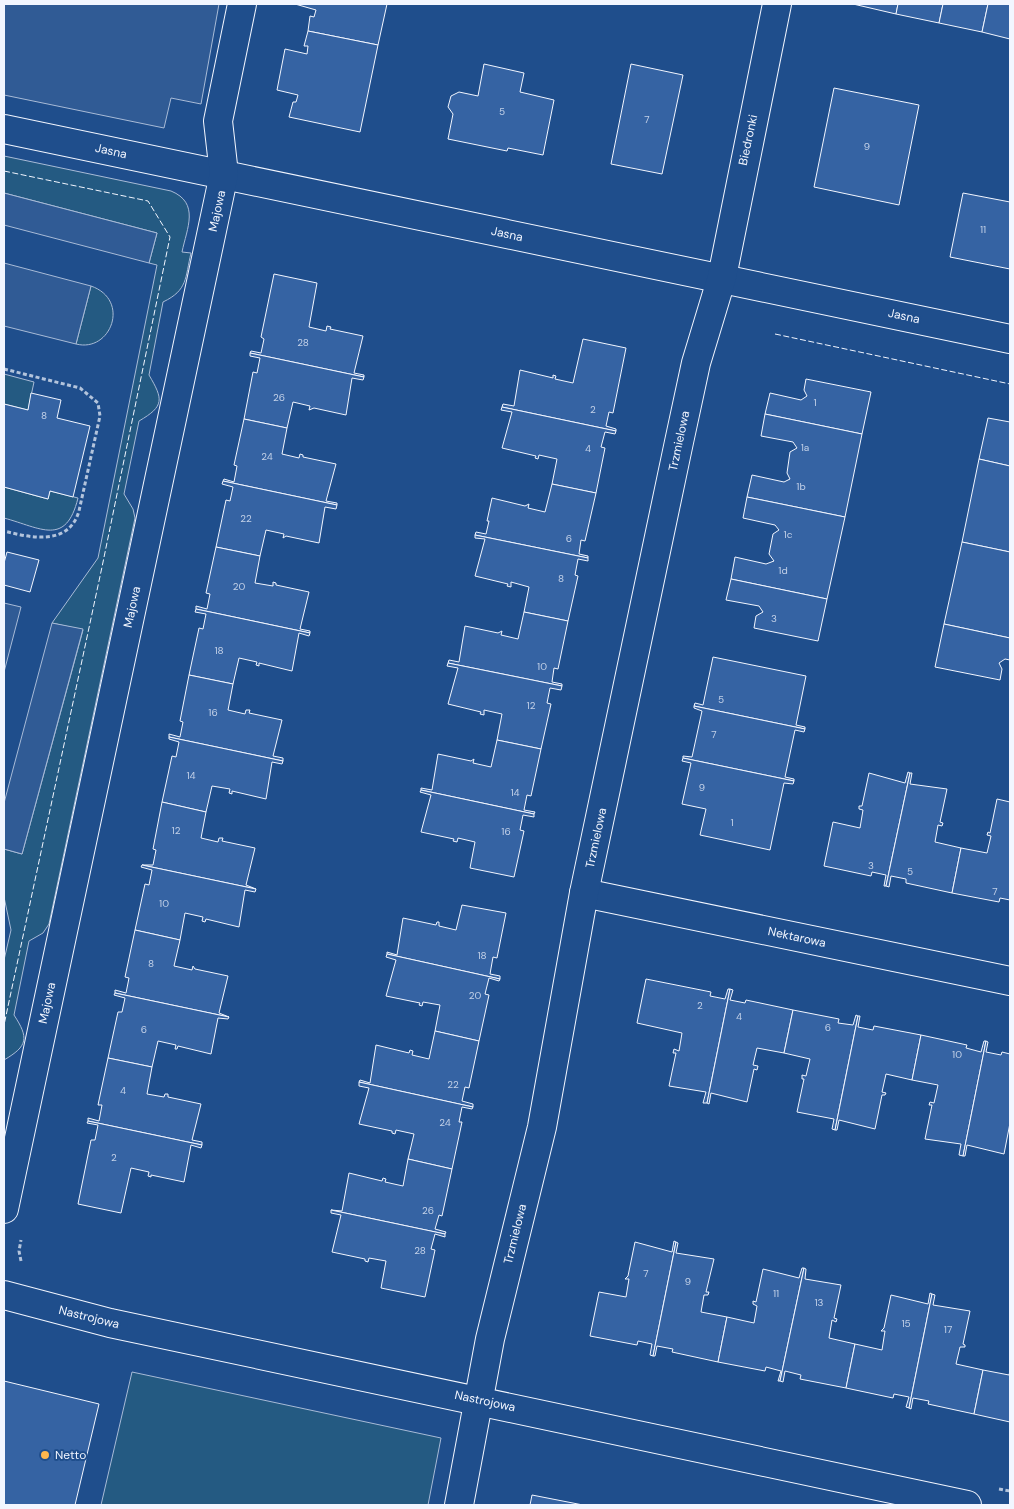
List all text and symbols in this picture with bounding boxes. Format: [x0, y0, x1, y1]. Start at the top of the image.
house number: 5 [499, 105, 505, 118]
house number: 7 [644, 113, 650, 126]
street label: Biedronki [735, 113, 761, 167]
street label: Jasna [94, 140, 128, 162]
house number: 9 [864, 140, 870, 153]
street label: Majowa [205, 189, 229, 233]
street label: Jasna [490, 223, 524, 245]
house number: 11 [980, 223, 986, 236]
street label: Jasna [887, 305, 921, 327]
house number: 28 [297, 336, 309, 349]
house number: 26 [273, 391, 285, 404]
house number: 1 [813, 396, 817, 409]
house number: 2 [590, 403, 596, 416]
house number: 8 [41, 409, 47, 422]
street label: Trzmielowa [665, 409, 693, 473]
house number: 1a [801, 441, 809, 454]
house number: 4 [585, 442, 591, 455]
house number: 24 [261, 450, 273, 463]
house number: 1b [796, 480, 806, 493]
house number: 22 [240, 512, 252, 525]
house number: 1c [784, 528, 793, 541]
house number: 6 [566, 532, 572, 545]
house number: 1d [778, 564, 788, 577]
house number: 8 [558, 572, 564, 585]
house number: 20 [233, 580, 245, 593]
street label: Majowa [120, 585, 144, 629]
house number: 3 [771, 612, 777, 625]
house number: 18 [214, 644, 224, 657]
house number: 10 [537, 660, 547, 673]
house number: 5 [718, 693, 724, 706]
house number: 12 [527, 699, 536, 712]
house number: 16 [208, 706, 218, 719]
house number: 7 [711, 728, 717, 741]
house number: 14 [186, 769, 196, 782]
house number: 9 [699, 781, 705, 794]
house number: 14 [510, 786, 520, 799]
street label: Trzmielowa [582, 806, 610, 870]
house number: 1 [730, 816, 734, 829]
house number: 12 [172, 824, 181, 837]
house number: 16 [501, 825, 511, 838]
house number: 3 [868, 859, 874, 872]
house number: 5 [907, 865, 913, 878]
house number: 7 [992, 885, 998, 898]
house number: 10 [159, 897, 169, 910]
street label: Nektarowa [766, 923, 828, 951]
house number: 18 [477, 949, 487, 962]
house number: 8 [148, 957, 154, 970]
street label: Majowa [35, 981, 59, 1025]
house number: 20 [469, 989, 481, 1002]
house number: 2 [697, 999, 703, 1012]
house number: 4 [736, 1010, 742, 1023]
house number: 6 [825, 1021, 831, 1034]
house number: 6 [141, 1023, 147, 1036]
house number: 10 [952, 1048, 962, 1061]
house number: 22 [447, 1078, 459, 1091]
house number: 4 [120, 1084, 126, 1097]
house number: 24 [439, 1116, 451, 1129]
house number: 2 [111, 1151, 117, 1164]
street label: Trzmielowa [500, 1202, 530, 1266]
house number: 26 [422, 1204, 434, 1217]
house number: 28 [414, 1244, 426, 1257]
house number: 7 [643, 1267, 649, 1280]
house number: 9 [685, 1275, 691, 1288]
house number: 11 [773, 1287, 779, 1300]
house number: 13 [814, 1296, 824, 1309]
street label: Nastrojowa [57, 1302, 121, 1332]
house number: 15 [901, 1317, 911, 1330]
house number: 17 [944, 1323, 952, 1336]
street label: Nastrojowa [453, 1387, 517, 1415]
place label: Netto [55, 1447, 86, 1463]
marker: Netto [39, 1449, 51, 1461]

